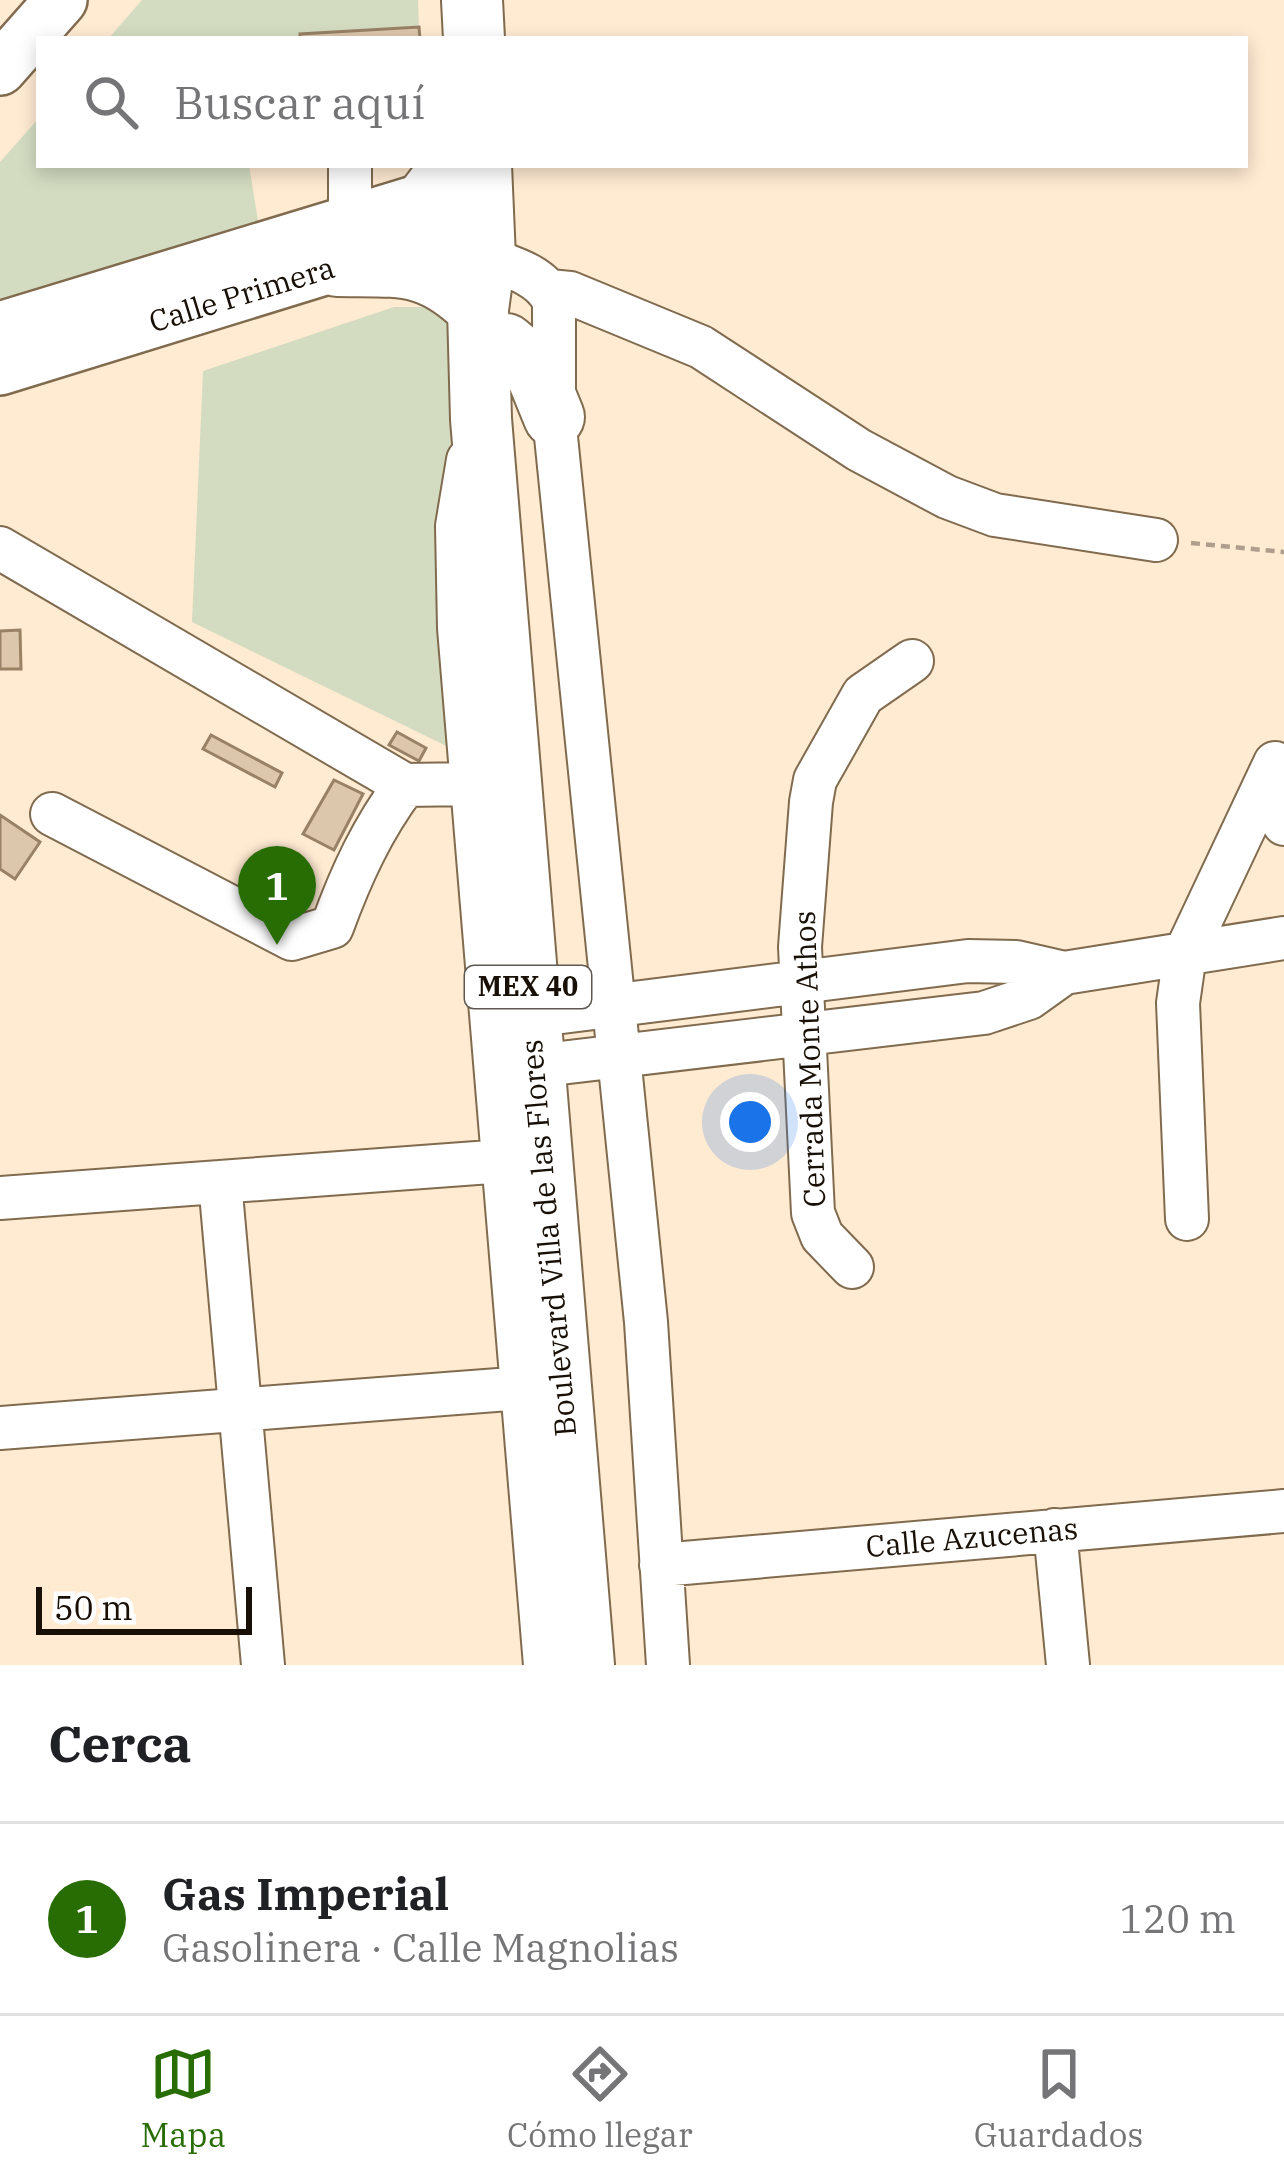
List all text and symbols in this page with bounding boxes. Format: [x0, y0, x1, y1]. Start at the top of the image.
search box [36, 36, 1248, 168]
icon: search [78, 69, 144, 135]
text: Buscar aquí [174, 73, 425, 131]
street label: Calle Primera [144, 247, 339, 340]
pin: 1 [238, 846, 316, 945]
street label: Cerrada Monte Athos [784, 910, 833, 1208]
road number: MEX 40 [465, 966, 591, 1008]
street label: Boulevard Villa de las Flores [511, 1038, 584, 1438]
your location [720, 1092, 780, 1152]
street label: Calle Azucenas [864, 1508, 1080, 1565]
scale bar [36, 1581, 252, 1634]
text: 50 m [54, 1586, 133, 1629]
text: Cerca [48, 1710, 192, 1776]
text: Gas Imperial [162, 1864, 449, 1922]
text: 1 [75, 1893, 99, 1944]
text: 120 m [1120, 1893, 1236, 1944]
text: Gasolinera · Calle Magnolias [162, 1922, 679, 1973]
tab: Mapa [141, 2041, 226, 2156]
tab: Cómo llegar [507, 2041, 693, 2156]
tab: Guardados [974, 2041, 1143, 2156]

